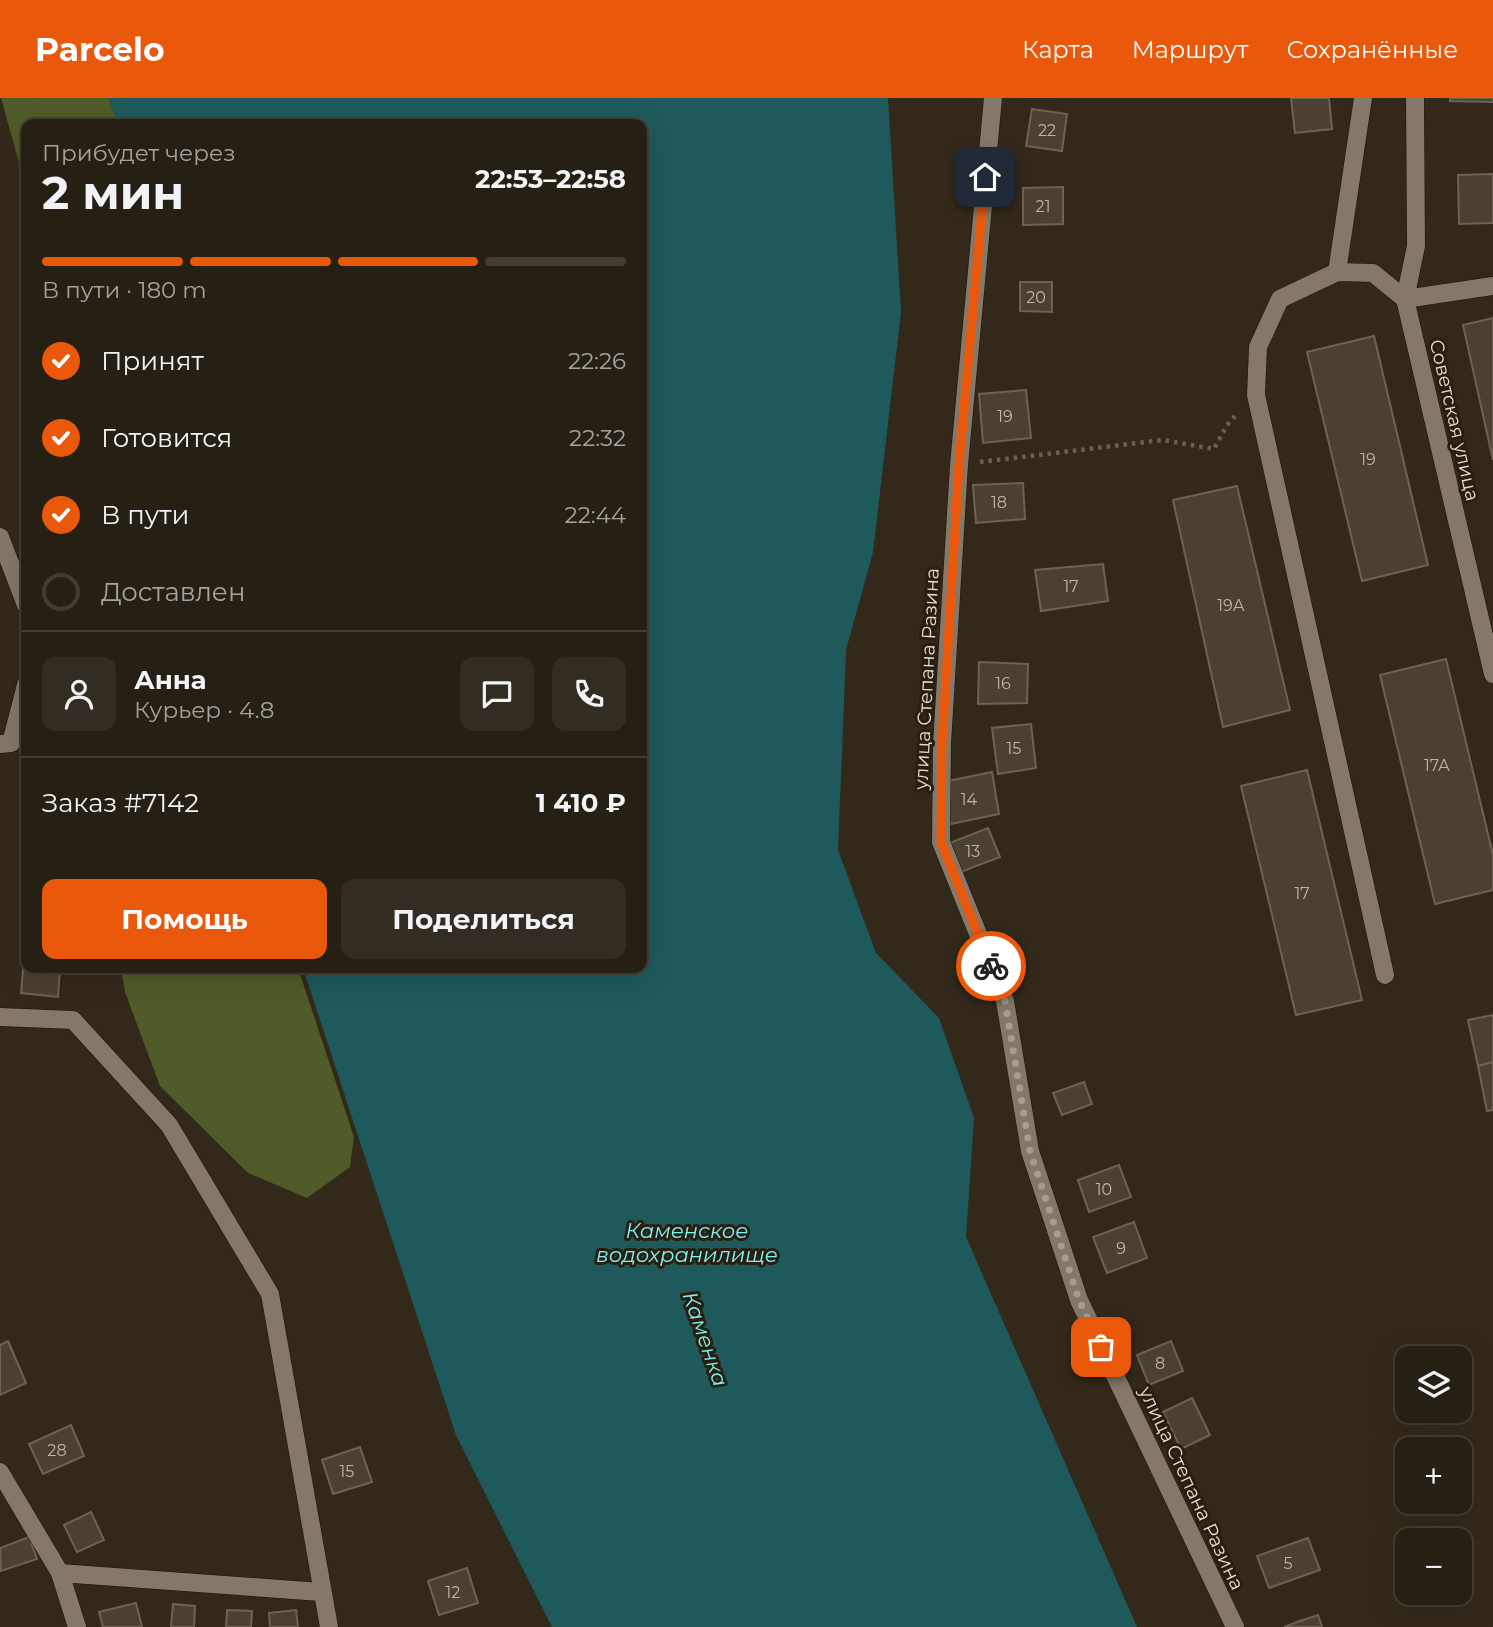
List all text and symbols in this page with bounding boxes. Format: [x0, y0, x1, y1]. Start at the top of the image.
text: Parcelo [35, 29, 165, 69]
text: Карта [1022, 35, 1094, 64]
text: Маршрут [1132, 35, 1248, 64]
text: Сохранённые [1286, 35, 1458, 64]
house number: 22 [1038, 121, 1056, 140]
text: Прибудет через [42, 139, 236, 167]
pin [955, 147, 1015, 207]
icon: home [966, 158, 1004, 196]
text: 22:53–22:58 [475, 163, 626, 195]
text: 2 мин [42, 164, 184, 221]
house number: 21 [1036, 197, 1050, 216]
text: В пути · 180 m [42, 276, 207, 304]
house number: 20 [1026, 288, 1046, 307]
street label: Советская улица [1425, 337, 1484, 503]
icon: check [42, 342, 80, 380]
text: Принят [101, 345, 204, 377]
text: 22:26 [568, 347, 626, 375]
house number: 19 [997, 407, 1013, 426]
icon: check [42, 419, 80, 457]
text: Готовится [101, 422, 232, 454]
text: 22:32 [569, 424, 626, 452]
house number: 19 [1360, 450, 1376, 469]
house number: 18 [991, 493, 1007, 512]
icon: check [42, 496, 80, 534]
text: В пути [101, 499, 190, 531]
text: 22:44 [565, 501, 626, 529]
street label: улица Степана Разина [909, 568, 944, 791]
text: Доставлен [101, 576, 246, 608]
house number: 17 [1063, 577, 1079, 596]
house number: 19А [1217, 596, 1245, 615]
button: person [42, 657, 116, 731]
button: chat [460, 657, 534, 731]
button: phone [552, 657, 626, 731]
text: Анна [134, 664, 207, 696]
house number: 16 [995, 674, 1011, 693]
text: Курьер · 4.8 [134, 696, 274, 724]
house number: 15 [1007, 739, 1021, 758]
house number: 17А [1424, 756, 1450, 775]
text: Заказ #7142 [42, 787, 199, 819]
text: 1 410 ₽ [536, 787, 626, 819]
house number: 14 [961, 790, 978, 809]
house number: 13 [966, 842, 980, 861]
button: Помощь [42, 879, 327, 959]
button: Поделиться [341, 879, 626, 959]
house number: 17 [1294, 884, 1310, 903]
courier [956, 931, 1026, 1001]
icon: bike [972, 947, 1010, 985]
house number: 10 [1096, 1180, 1112, 1199]
water label: Каменское водохранилище [596, 1218, 778, 1267]
house number: 9 [1116, 1239, 1126, 1258]
water label: Каменка [678, 1288, 733, 1390]
pin [1071, 1317, 1131, 1377]
icon: bag [1082, 1328, 1120, 1366]
map controls [1395, 1346, 1472, 1605]
button: layers [1395, 1346, 1472, 1423]
house number: 8 [1155, 1354, 1165, 1373]
street label: улица Степана Разина [1134, 1382, 1249, 1594]
button: + [1395, 1437, 1472, 1514]
house number: 28 [47, 1441, 67, 1460]
house number: 15 [340, 1462, 354, 1481]
button: − [1395, 1528, 1472, 1605]
house number: 5 [1283, 1554, 1293, 1573]
house number: 12 [446, 1583, 460, 1602]

